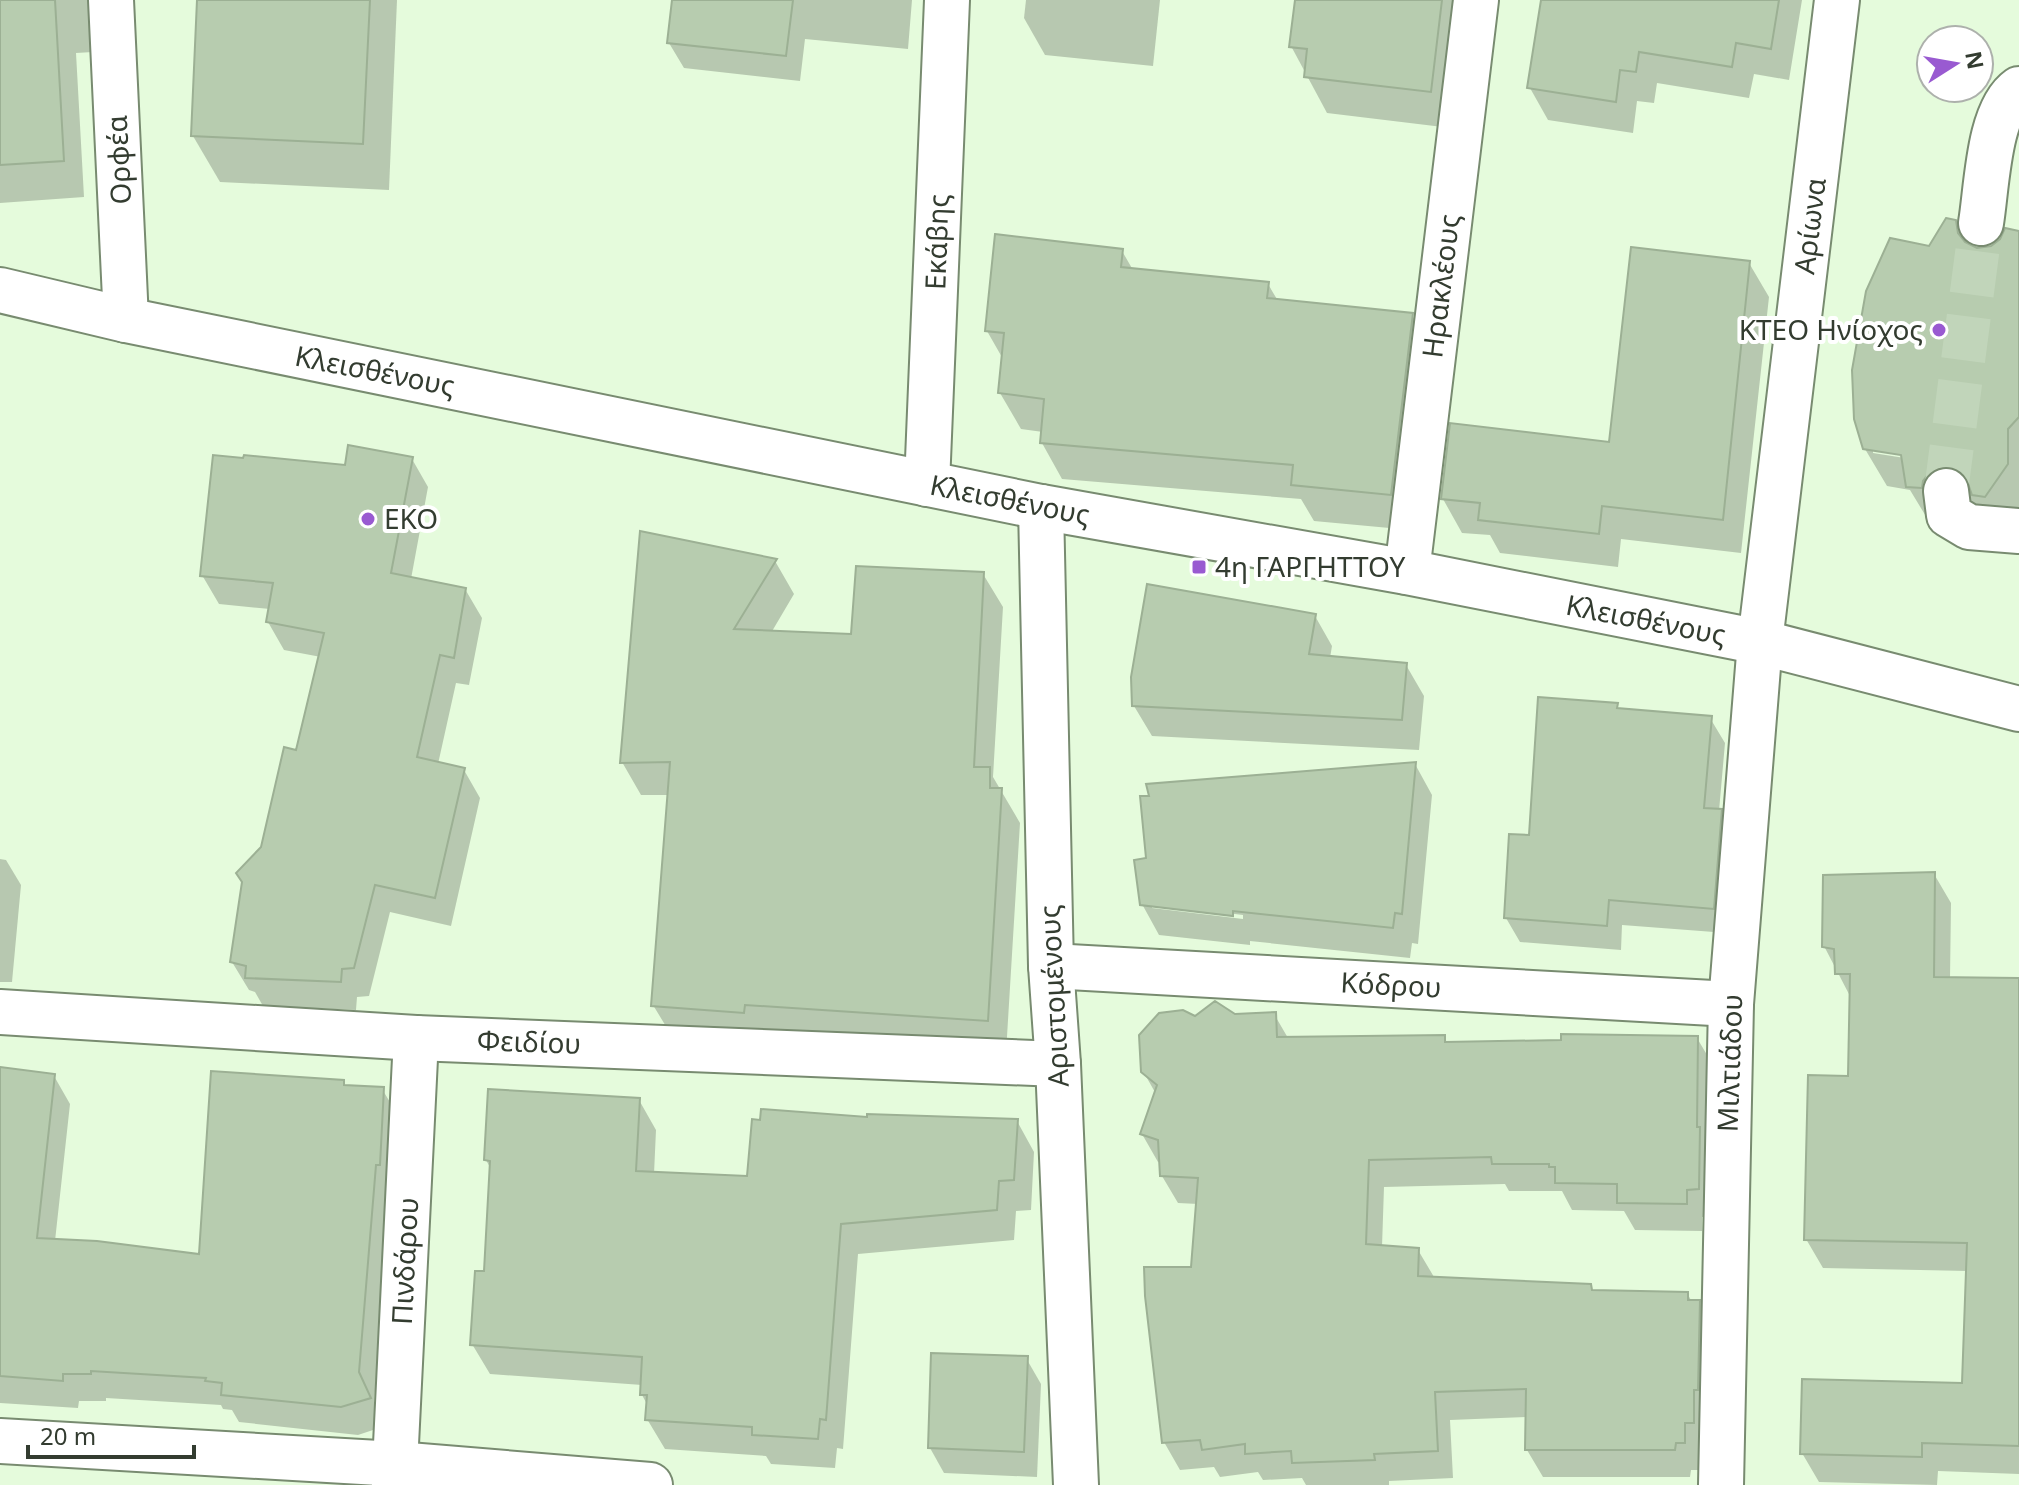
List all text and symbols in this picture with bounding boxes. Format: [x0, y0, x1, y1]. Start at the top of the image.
north arrow [1915, 24, 1995, 104]
text: N [1959, 48, 1992, 72]
street label: Ορφέα [97, 114, 139, 206]
street label: Αρίωνα [1784, 175, 1834, 276]
street label: Εκάβης [915, 193, 957, 290]
street label: Ηρακλέους [1412, 212, 1468, 360]
place label: ΚΤΕΟ Hνίοχος [1739, 310, 1923, 348]
marker: ΚΤΕΟ Hνίοχος [1930, 321, 1948, 339]
street label: Κλεισθένους [292, 336, 458, 404]
street label: Κλεισθένους [927, 465, 1093, 533]
place label: ΕΚΟ [384, 499, 438, 537]
marker: ΕΚΟ [359, 510, 377, 528]
place label: 4η ΓΑΡΓΗΤΤΟΥ [1215, 547, 1406, 585]
marker: 4η ΓΑΡΓΗΤΤΟΥ [1190, 558, 1208, 576]
street label: Κλεισθένους [1563, 585, 1729, 653]
street label: Αριστομένους [1029, 904, 1077, 1088]
street label: Κόδρου [1340, 962, 1443, 1006]
street label: Μιλτιάδου [1708, 993, 1750, 1133]
street label: Φειδίου [476, 1020, 582, 1062]
street label: Πινδάρου [382, 1196, 426, 1326]
scale bar [28, 1409, 194, 1459]
text: 20 m [40, 1419, 96, 1452]

